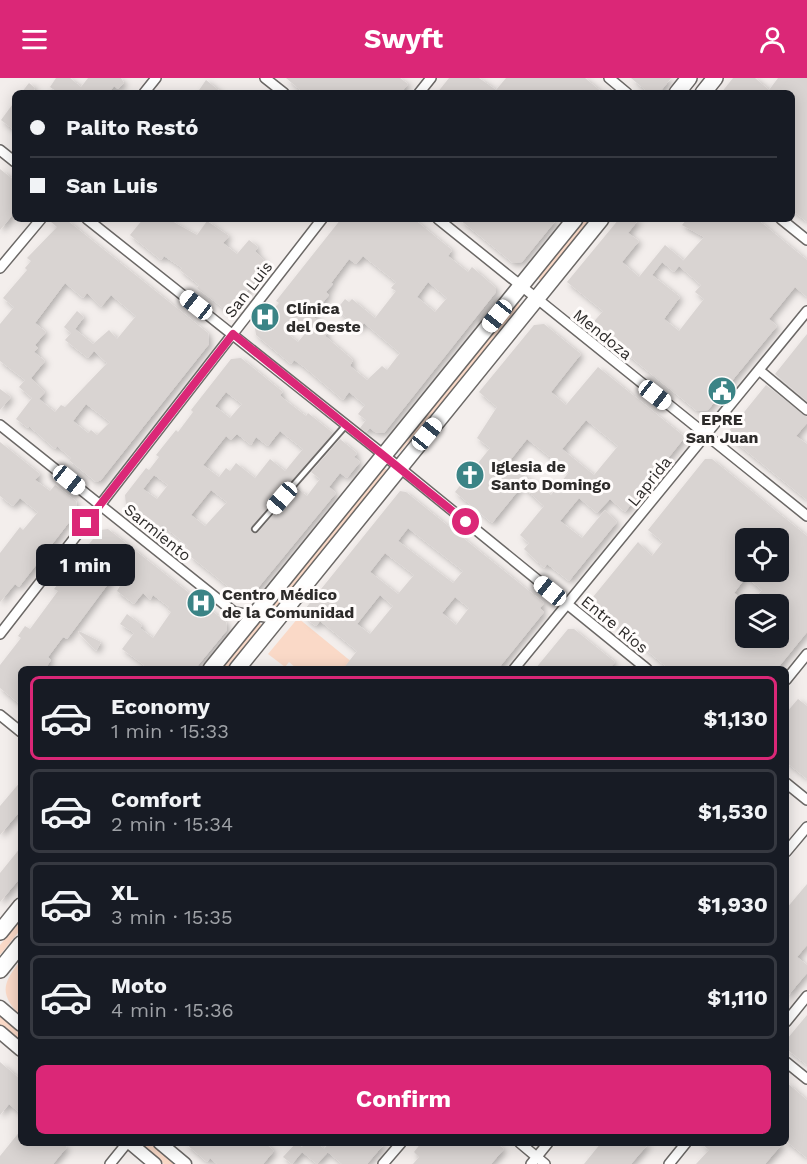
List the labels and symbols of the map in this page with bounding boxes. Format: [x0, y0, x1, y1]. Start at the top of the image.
street label: San Luis [220, 257, 276, 321]
car [176, 287, 216, 323]
car [479, 296, 515, 336]
place label: Clínica del Oeste [286, 299, 361, 336]
hospital icon: Clínica del Oeste [249, 301, 281, 333]
street label: Mendoza [570, 305, 636, 364]
public building icon: EPRE San Juan [706, 375, 738, 407]
car [635, 377, 675, 413]
place label: EPRE San Juan [686, 410, 758, 447]
car [409, 414, 445, 454]
street label: Laprida [624, 453, 675, 510]
place label: Iglesia de Santo Domingo [491, 457, 611, 494]
church icon: Iglesia de Santo Domingo [454, 459, 486, 491]
car [49, 462, 89, 498]
car [263, 479, 301, 517]
street label: Sarmiento [120, 500, 195, 565]
route start [452, 508, 479, 535]
route end [72, 509, 99, 536]
callout: 1 min [36, 544, 136, 586]
car [530, 573, 570, 609]
place label: Centro Médico de la Comunidad [222, 585, 354, 622]
hospital icon: Centro Médico de la Comunidad [185, 587, 217, 619]
street label: Entre Ríos [577, 592, 652, 657]

